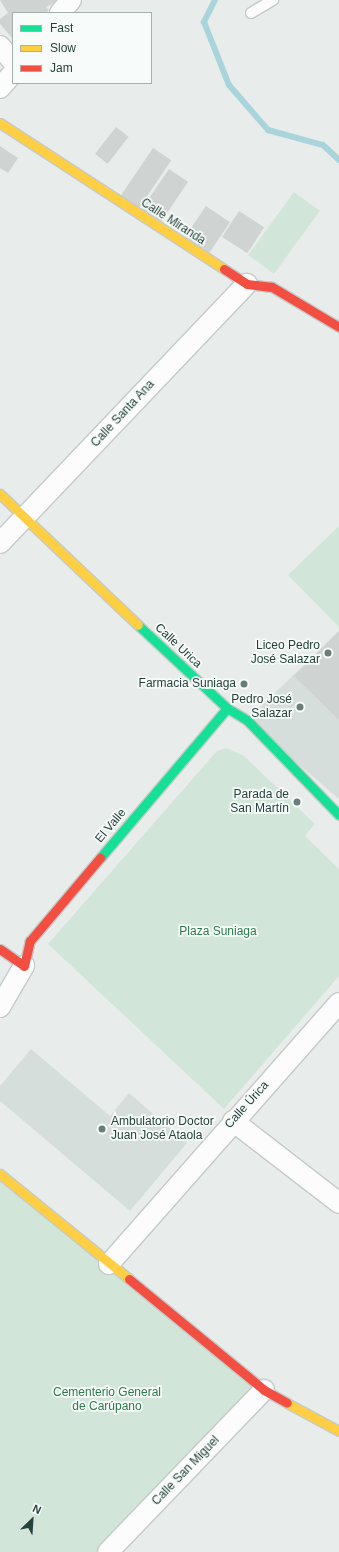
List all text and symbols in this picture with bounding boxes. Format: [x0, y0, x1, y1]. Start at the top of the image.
legend [12, 12, 152, 84]
text: Fast [50, 21, 73, 35]
text: Slow [50, 41, 76, 55]
text: Jam [50, 61, 73, 75]
street label: Calle Miranda [138, 196, 208, 248]
street label: Calle Santa Ana [88, 377, 158, 451]
street label: Calle Urica [152, 621, 204, 671]
place label: Liceo Pedro José Salazar [251, 639, 320, 667]
marker: Liceo Pedro José Salazar [323, 648, 333, 658]
place label: Farmacia Suniaga [139, 677, 236, 691]
marker: Farmacia Suniaga [239, 679, 249, 689]
place label: Pedro José Salazar [231, 693, 292, 721]
marker: Pedro José Salazar [295, 702, 305, 712]
place label: Parada de San Martín [230, 788, 289, 816]
marker: Parada de San Martín [292, 797, 302, 807]
street label: El Valle [93, 806, 129, 846]
park label: Plaza Suniaga [179, 925, 257, 939]
street label: Calle Úrica [222, 1078, 272, 1132]
place label: Ambulatorio Doctor Juan José Ataola [111, 1115, 214, 1143]
marker: Ambulatorio Doctor Juan José Ataola [96, 1123, 108, 1135]
park label: Cementerio General de Carúpano [53, 1386, 161, 1414]
street label: Calle San Miguel [149, 1433, 223, 1509]
north arrow [12, 1500, 52, 1540]
text: N [31, 1502, 43, 1516]

